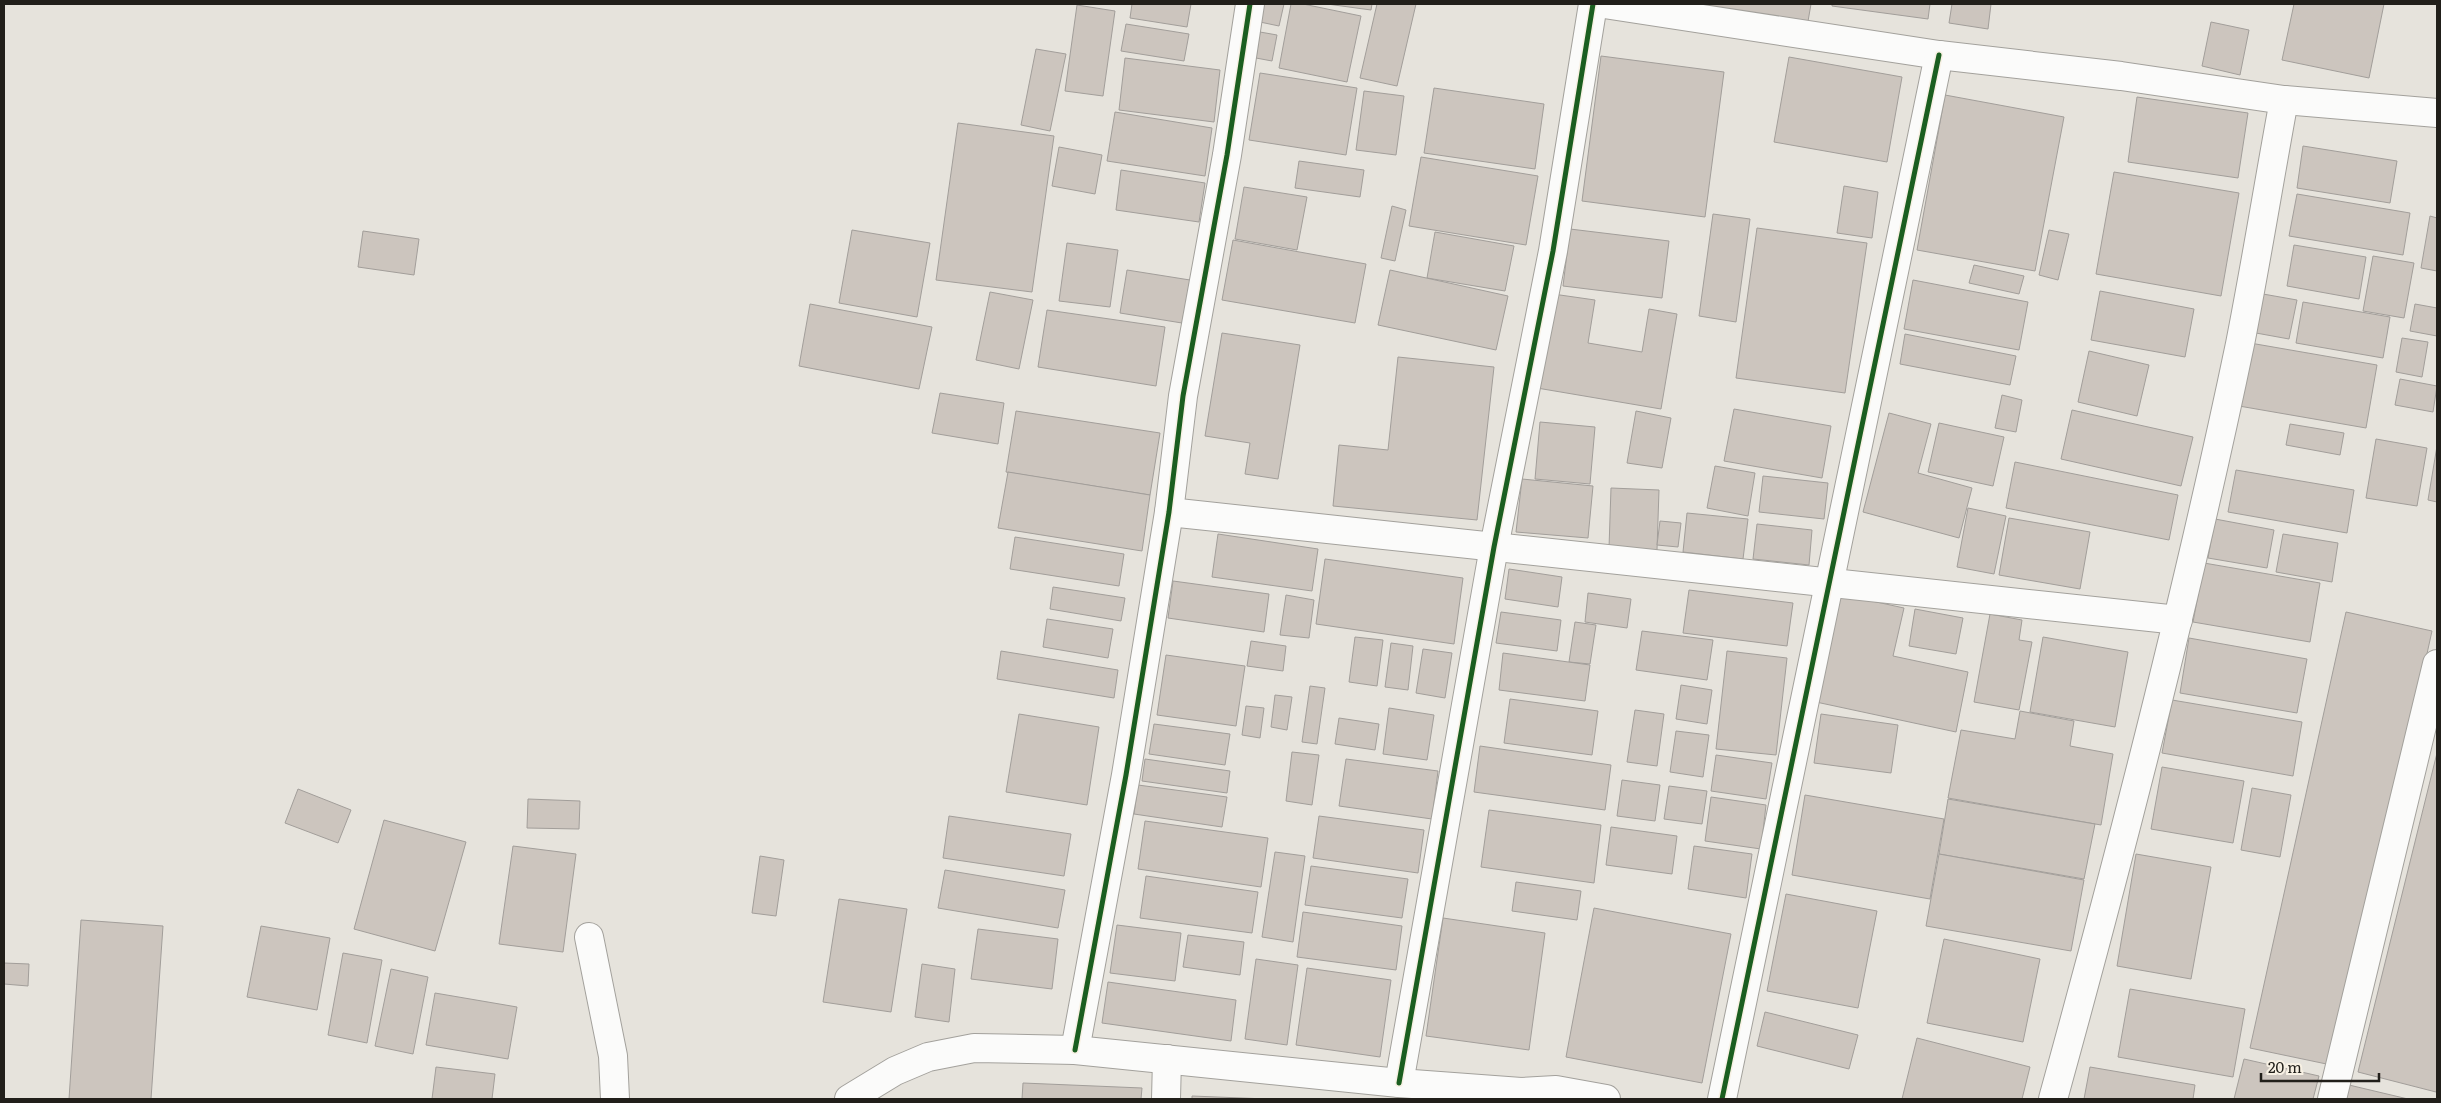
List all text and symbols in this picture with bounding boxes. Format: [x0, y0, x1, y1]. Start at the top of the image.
scale bar [2261, 1050, 2378, 1082]
text: 20 m [2268, 1055, 2302, 1078]

